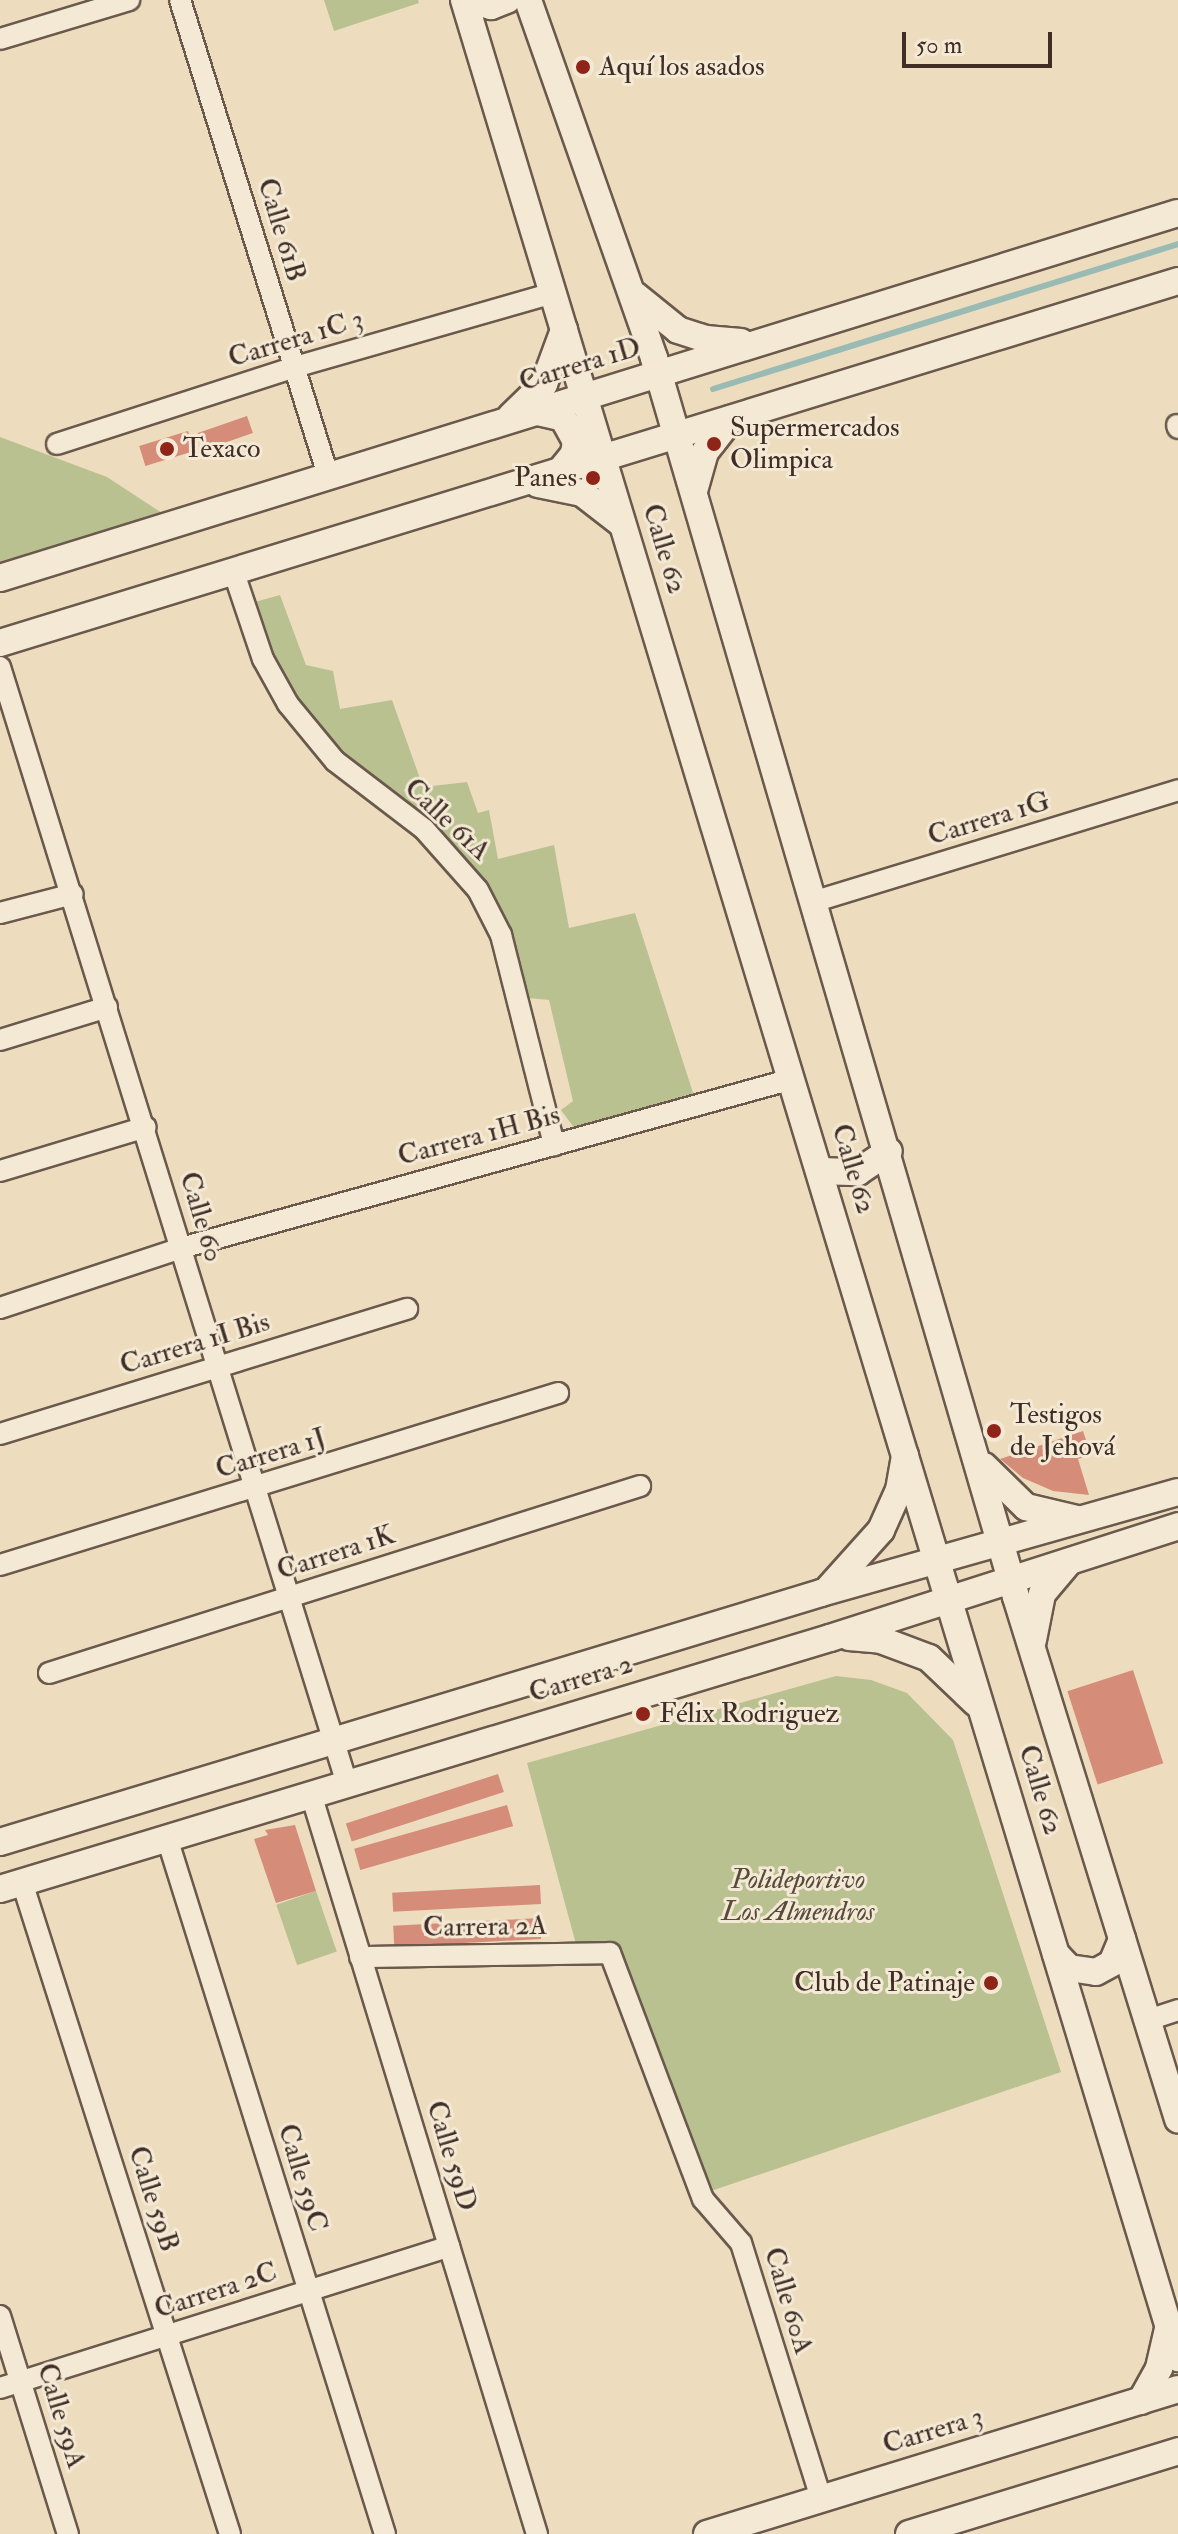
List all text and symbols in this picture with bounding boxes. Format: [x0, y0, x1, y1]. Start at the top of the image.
scale bar [906, 16, 1056, 66]
text: 50 m [916, 30, 962, 61]
place label: Aquí los asados [599, 50, 765, 84]
marker: Aquí los asados [574, 58, 592, 76]
street label: Calle 61B [249, 174, 313, 286]
street label: Carrera 1C 3 [224, 303, 368, 375]
street label: Carrera 1D [515, 331, 645, 399]
place label: Supermercados Olimpica [730, 411, 900, 477]
place label: Texaco [183, 432, 261, 466]
marker: Supermercados Olimpica [705, 435, 723, 453]
marker: Texaco [158, 440, 176, 458]
place label: Panes [514, 461, 577, 495]
marker: Panes [584, 469, 602, 487]
street label: Calle 62 [634, 500, 694, 598]
street label: Calle 61A [397, 772, 497, 868]
street label: Carrera 1G [924, 785, 1054, 853]
street label: Carrera 1H Bis [394, 1098, 564, 1174]
street label: Calle 62 [823, 1120, 883, 1218]
street label: Calle 60 [171, 1168, 231, 1266]
street label: Carrera 1I Bis [116, 1305, 274, 1383]
place label: Testigos de Jehová [1010, 1398, 1115, 1464]
street label: Carrera 1J [212, 1421, 330, 1487]
marker: Testigos de Jehová [985, 1422, 1003, 1440]
street label: Carrera 1K [273, 1518, 399, 1588]
street label: Carrera 2 [525, 1647, 637, 1711]
place label: Félix Rodriguez [659, 1697, 839, 1731]
marker: Félix Rodriguez [634, 1705, 652, 1723]
street label: Calle 62 [1010, 1741, 1070, 1839]
park label: Polideportivo Los Almendros [721, 1863, 875, 1929]
street label: Carrera 2A [423, 1909, 547, 1945]
place label: Club de Patinaje [794, 1966, 975, 2000]
marker: Club de Patinaje [982, 1974, 1000, 1992]
street label: Calle 59D [418, 2097, 484, 2215]
street label: Calle 59C [270, 2120, 334, 2236]
street label: Calle 59B [120, 2142, 186, 2256]
street label: Calle 60A [756, 2243, 820, 2359]
street label: Carrera 2C [150, 2255, 282, 2327]
street label: Calle 59A [29, 2359, 93, 2473]
street label: Carrera 3 [879, 2400, 987, 2462]

